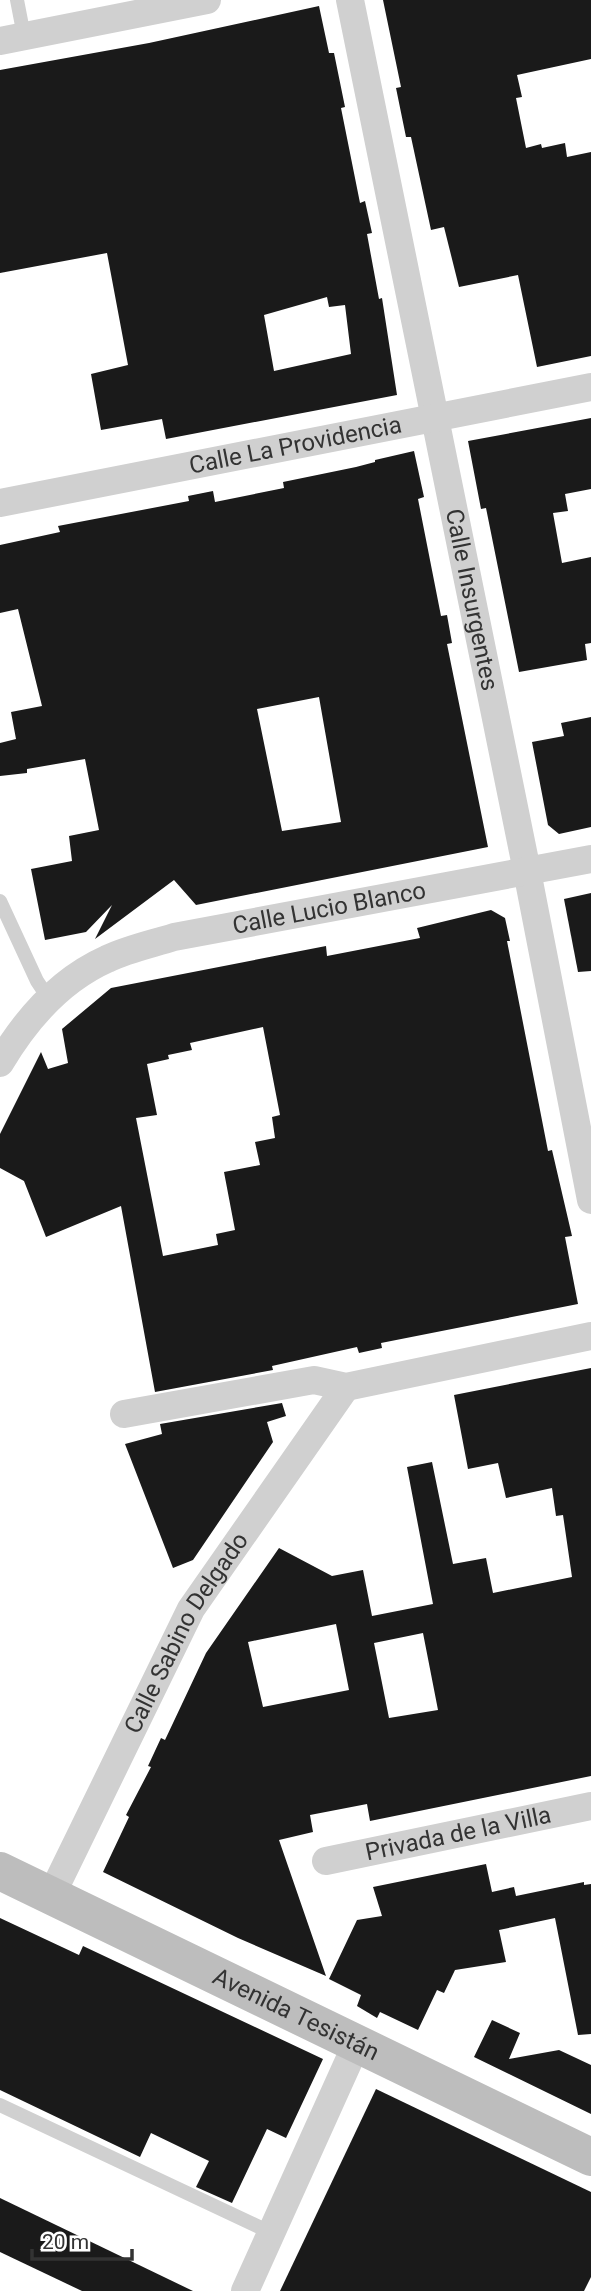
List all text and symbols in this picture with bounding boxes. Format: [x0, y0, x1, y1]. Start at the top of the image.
street label: Calle La Providencia [187, 410, 404, 480]
street label: Calle Insurgentes [440, 506, 504, 693]
street label: Calle Lucio Blanco [230, 876, 428, 940]
street label: Calle Sabino Delgado [118, 1527, 254, 1738]
street label: Privada de la Villa [363, 1801, 554, 1866]
street label: Avenida Tesistán [208, 1962, 384, 2066]
scale bar [32, 2218, 131, 2262]
text: 20 m [42, 2230, 89, 2254]

